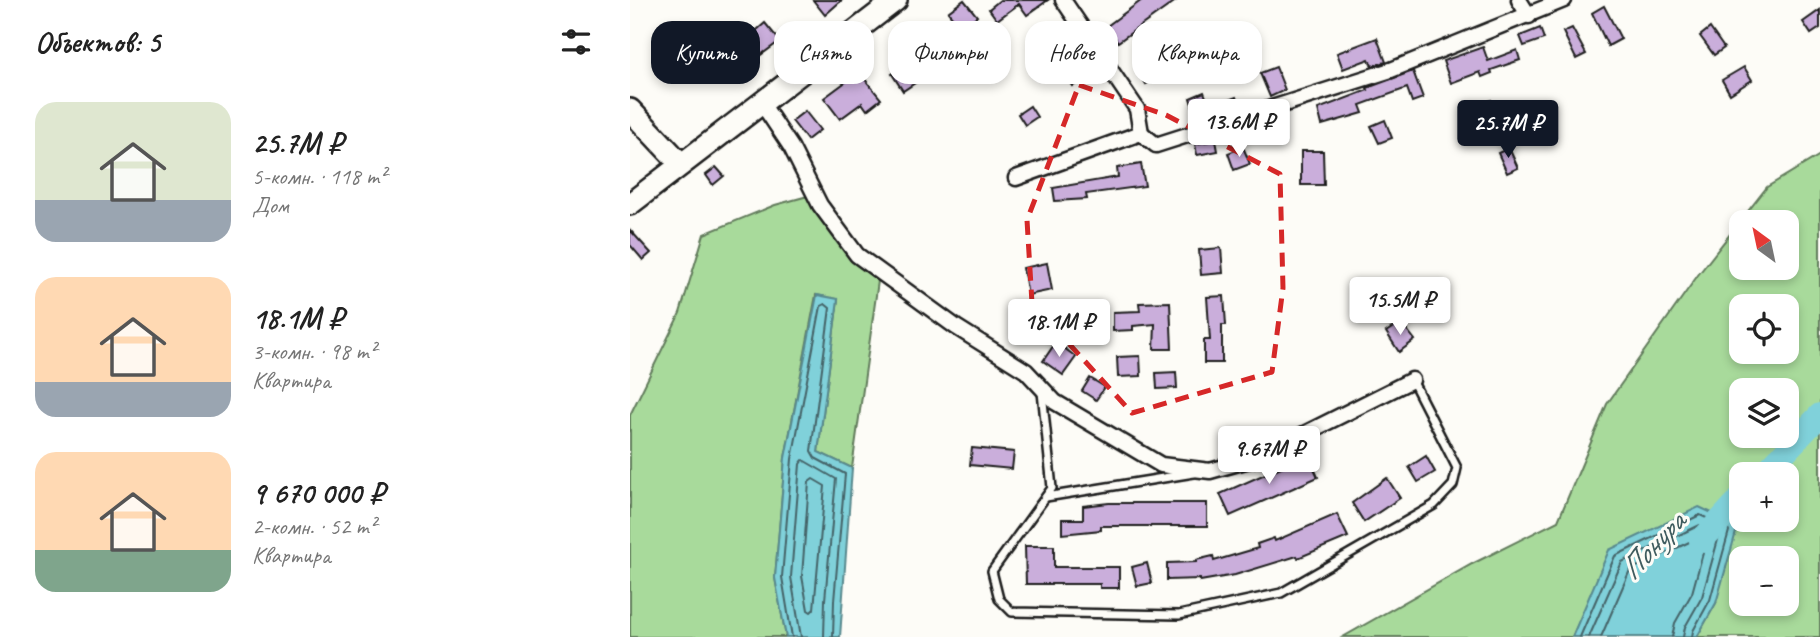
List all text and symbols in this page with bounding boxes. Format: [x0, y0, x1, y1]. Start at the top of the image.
chip: Купить [651, 21, 760, 84]
chip: Снять [774, 21, 874, 84]
chip: Фильтры [888, 21, 1011, 84]
chip: Новое [1025, 21, 1118, 84]
chip: Квартира [1132, 21, 1262, 84]
text: Объектов: 5 [35, 23, 160, 61]
icon: filters [557, 23, 595, 61]
pin: 13.6M ₽ [1174, 100, 1304, 159]
pin: 25.7M ₽ [1443, 100, 1573, 160]
text: 13.6M ₽ [1204, 107, 1274, 136]
text: 25.7M ₽ [1473, 108, 1543, 137]
text: 25.7M ₽ [252, 124, 342, 162]
icon: home [91, 130, 175, 214]
text: 5-комн. · 118 m² [252, 162, 386, 191]
text: Дом [252, 191, 289, 220]
north arrow [1729, 210, 1799, 280]
map controls [1729, 210, 1799, 616]
pin: 15.5M ₽ [1335, 278, 1465, 337]
text: 15.5M ₽ [1365, 285, 1435, 314]
button: locate [1729, 294, 1799, 364]
text: 18.1M ₽ [252, 299, 343, 337]
pin: 18.1M ₽ [994, 300, 1124, 359]
icon: home [91, 305, 175, 389]
text: 18.1M ₽ [1024, 307, 1094, 336]
text: 3-комн. · 98 m² [252, 337, 376, 366]
text: Квартира [252, 366, 330, 395]
button: layers [1729, 378, 1799, 448]
pin: 9.67M ₽ [1204, 426, 1334, 486]
text: 9.67M ₽ [1234, 434, 1304, 463]
button: + [1729, 462, 1799, 532]
text: 9 670 000 ₽ [252, 474, 384, 512]
icon: home [91, 480, 175, 564]
water label: Понура [1610, 500, 1697, 588]
text: 2-комн. · 52 m² [252, 512, 376, 541]
text: Квартира [252, 541, 330, 570]
button: − [1729, 546, 1799, 616]

